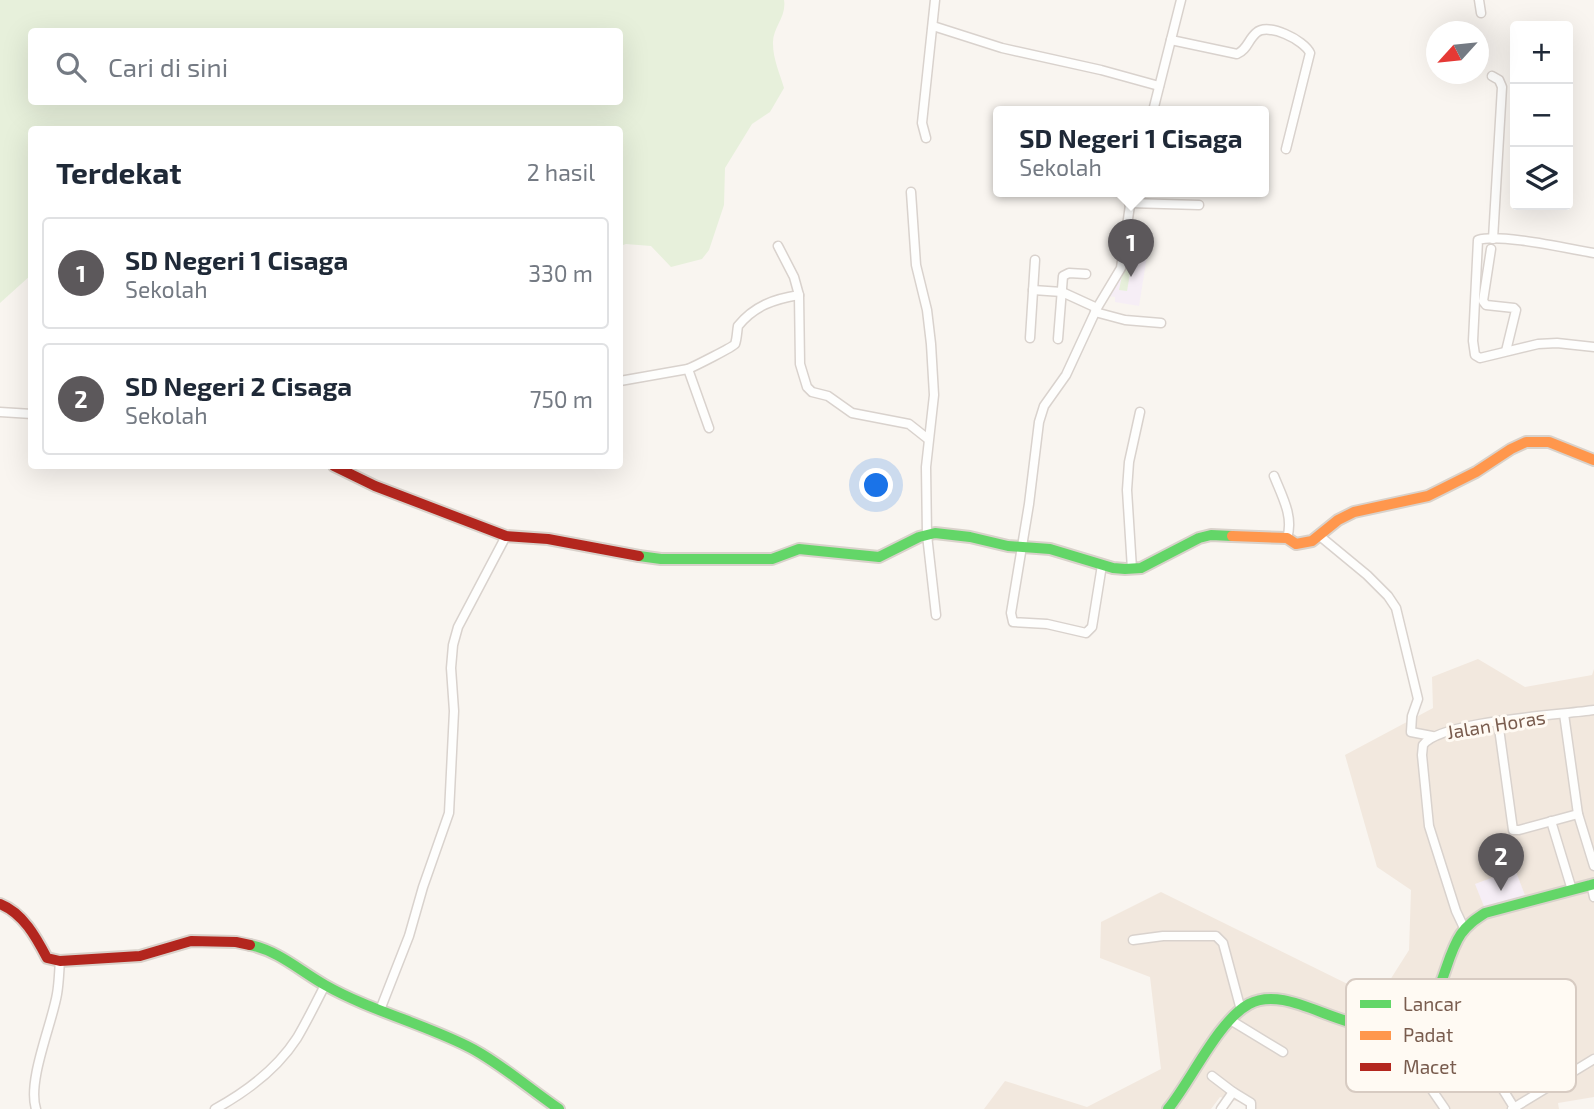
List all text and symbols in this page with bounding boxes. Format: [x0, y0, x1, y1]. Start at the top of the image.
north arrow [1426, 21, 1489, 84]
map controls [1510, 21, 1573, 210]
button: + [1510, 21, 1573, 84]
search box [28, 28, 623, 105]
icon: search [52, 48, 90, 86]
text: Cari di sini [108, 51, 228, 82]
button: − [1510, 84, 1573, 147]
popup [993, 106, 1269, 197]
text: SD Negeri 1 Cisaga [1019, 122, 1243, 153]
button: layers [1510, 147, 1573, 210]
text: Sekolah [1019, 153, 1102, 181]
text: Terdekat [56, 154, 182, 190]
text: 2 hasil [527, 158, 595, 186]
pin: 1 [1108, 219, 1154, 277]
text: SD Negeri 1 Cisaga [125, 244, 348, 275]
text: 1 [76, 259, 86, 287]
text: 330 m [528, 259, 593, 287]
text: Sekolah [125, 275, 208, 303]
text: SD Negeri 2 Cisaga [125, 370, 352, 401]
text: 2 [74, 385, 88, 413]
text: 750 m [530, 385, 593, 413]
text: Sekolah [125, 401, 208, 429]
your location [859, 468, 893, 502]
street label: Jalan Horas [1445, 705, 1547, 743]
pin: 2 [1478, 833, 1524, 891]
legend [1346, 979, 1576, 1092]
text: Lancar [1403, 992, 1462, 1015]
text: Padat [1403, 1023, 1453, 1046]
text: Macet [1403, 1055, 1457, 1078]

